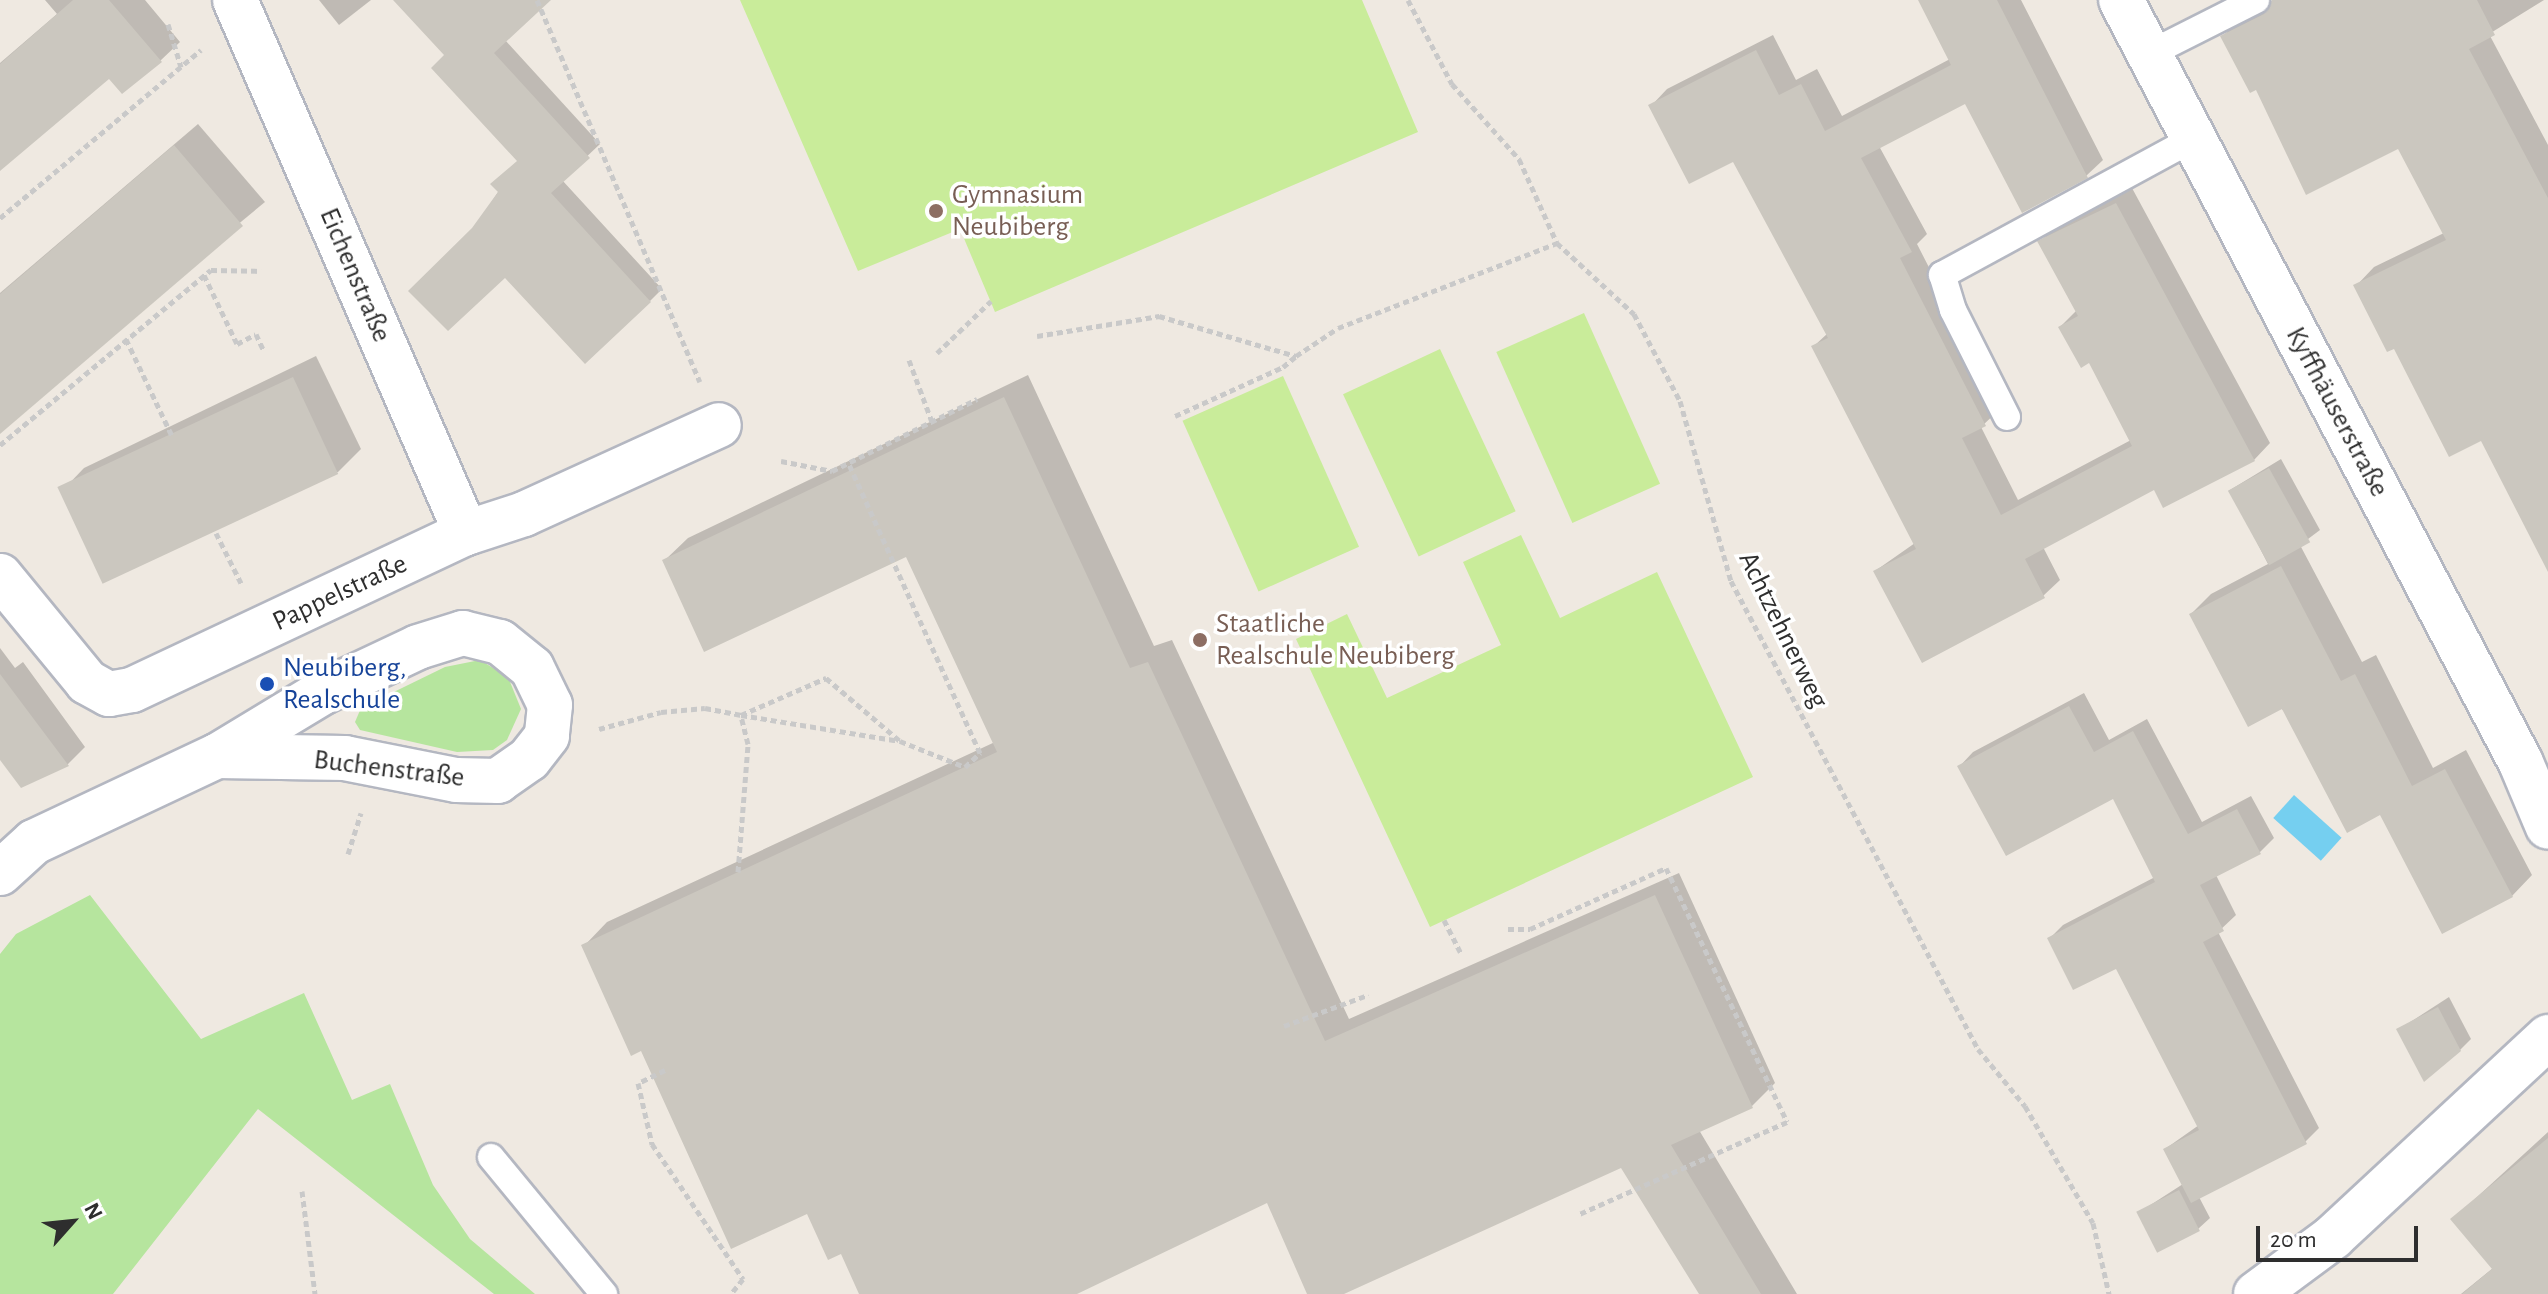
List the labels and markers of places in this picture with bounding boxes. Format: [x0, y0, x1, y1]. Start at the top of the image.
place label: Gymnasium Neubiberg [952, 178, 1083, 244]
marker: Gymnasium Neubiberg [927, 202, 945, 220]
place label: Staatliche Realschule Neubiberg [1216, 607, 1455, 673]
marker: Staatliche Realschule Neubiberg [1191, 631, 1209, 649]
place label: Neubiberg, Realschule [283, 651, 406, 717]
marker: Neubiberg, Realschule [258, 675, 276, 693]

